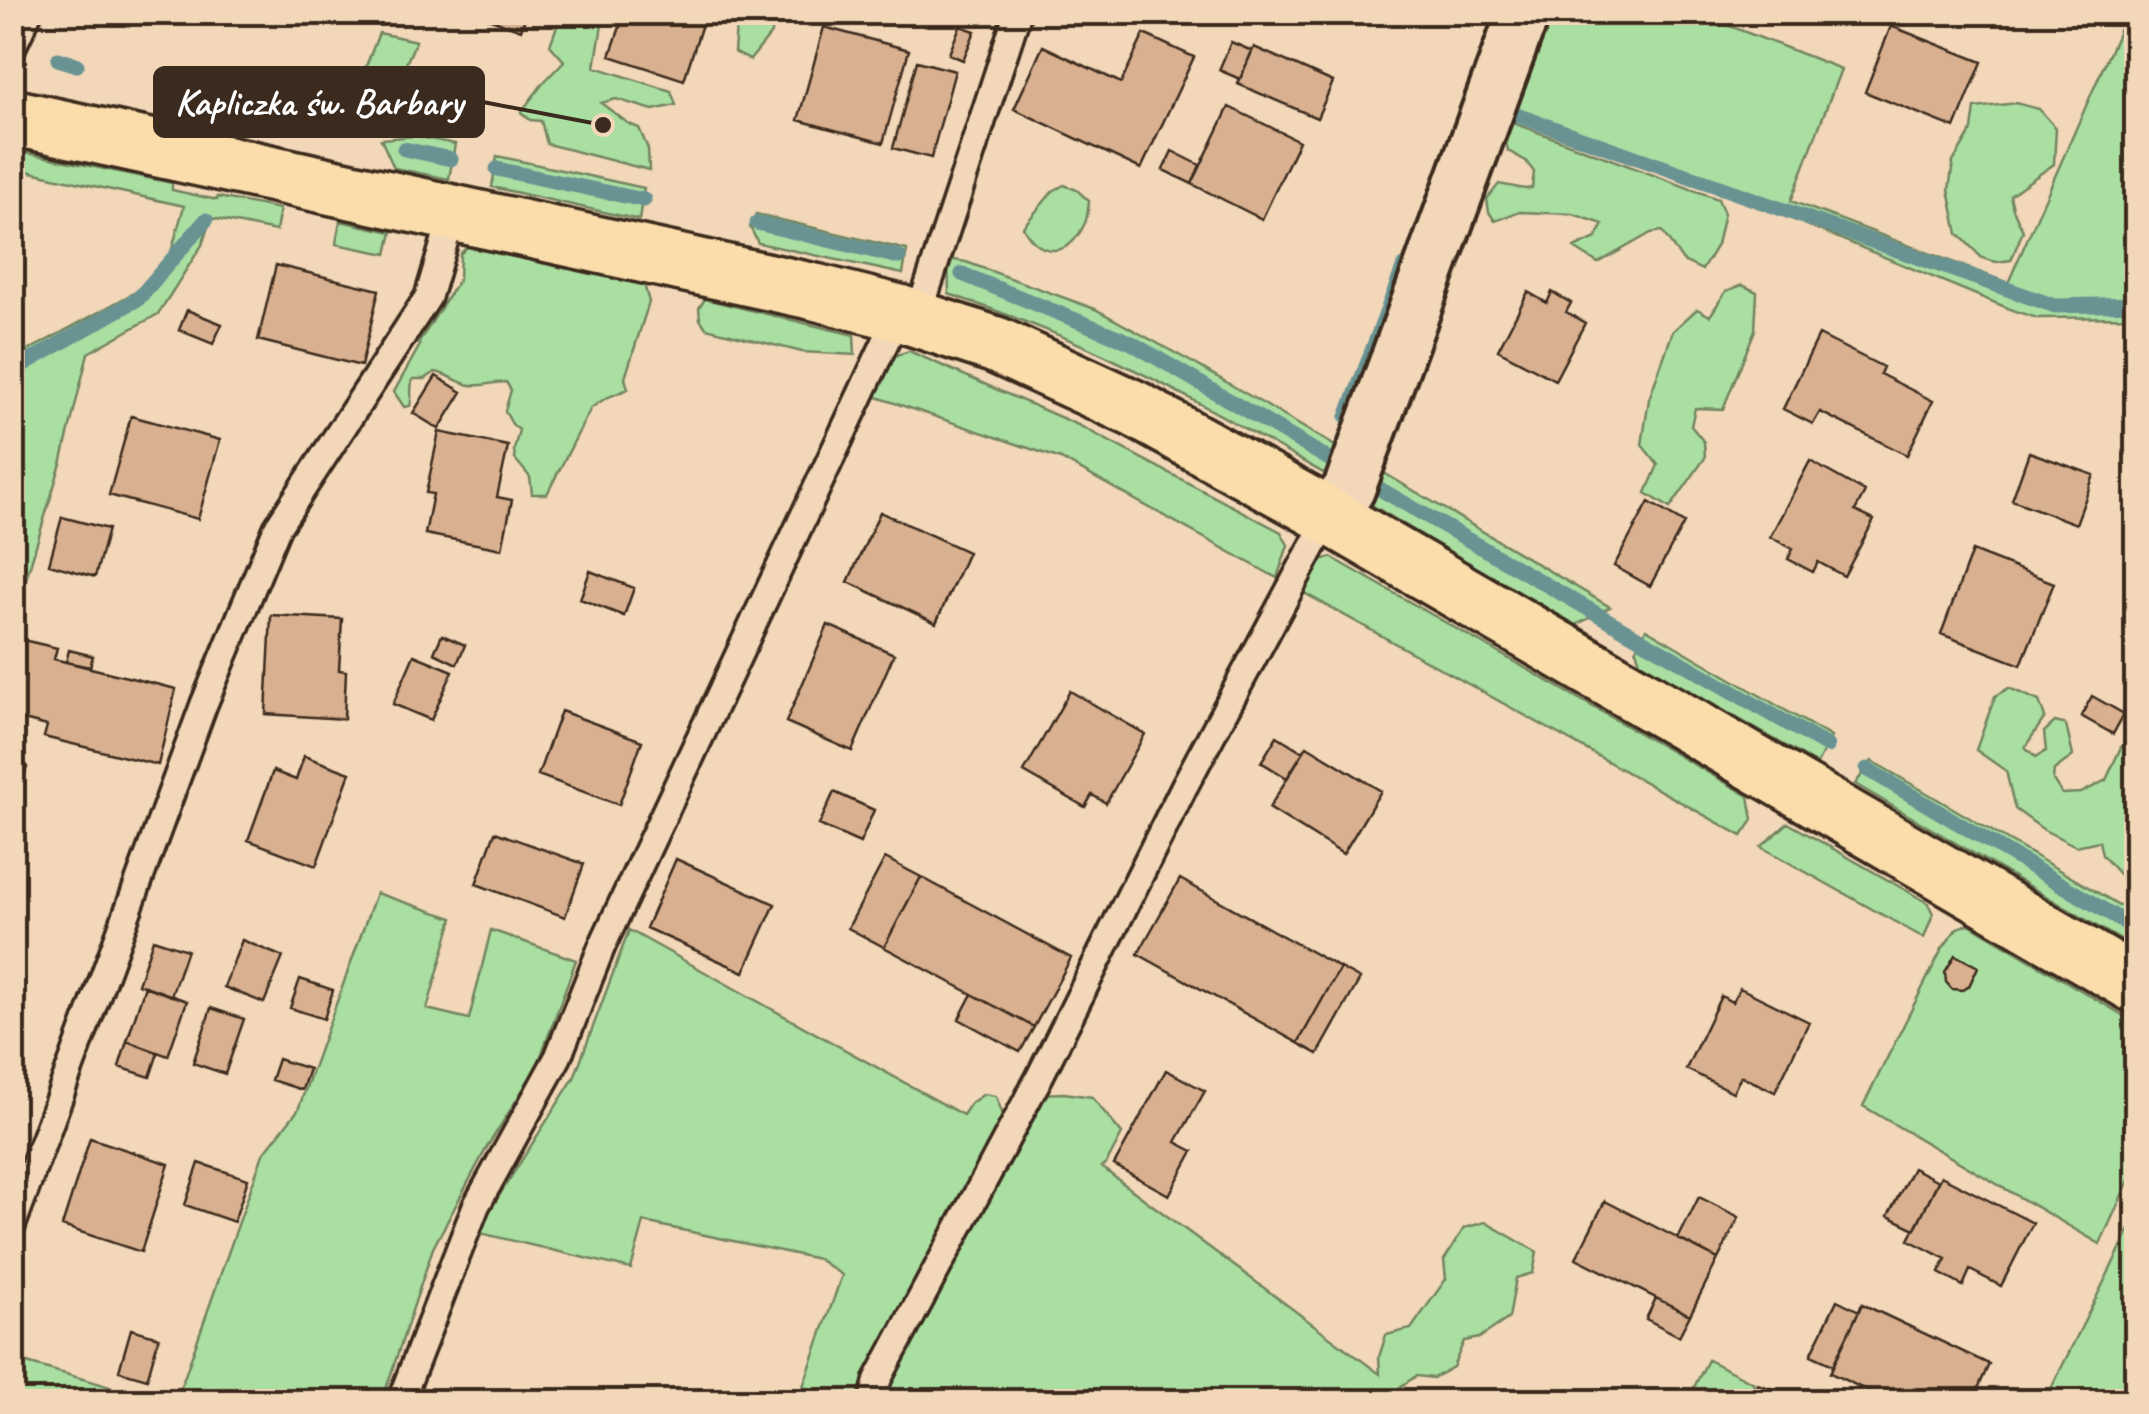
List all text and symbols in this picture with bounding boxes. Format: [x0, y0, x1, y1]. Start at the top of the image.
callout: Kapliczka św. Barbary [155, 68, 483, 136]
text: Kapliczka św. Barbary [175, 79, 467, 126]

